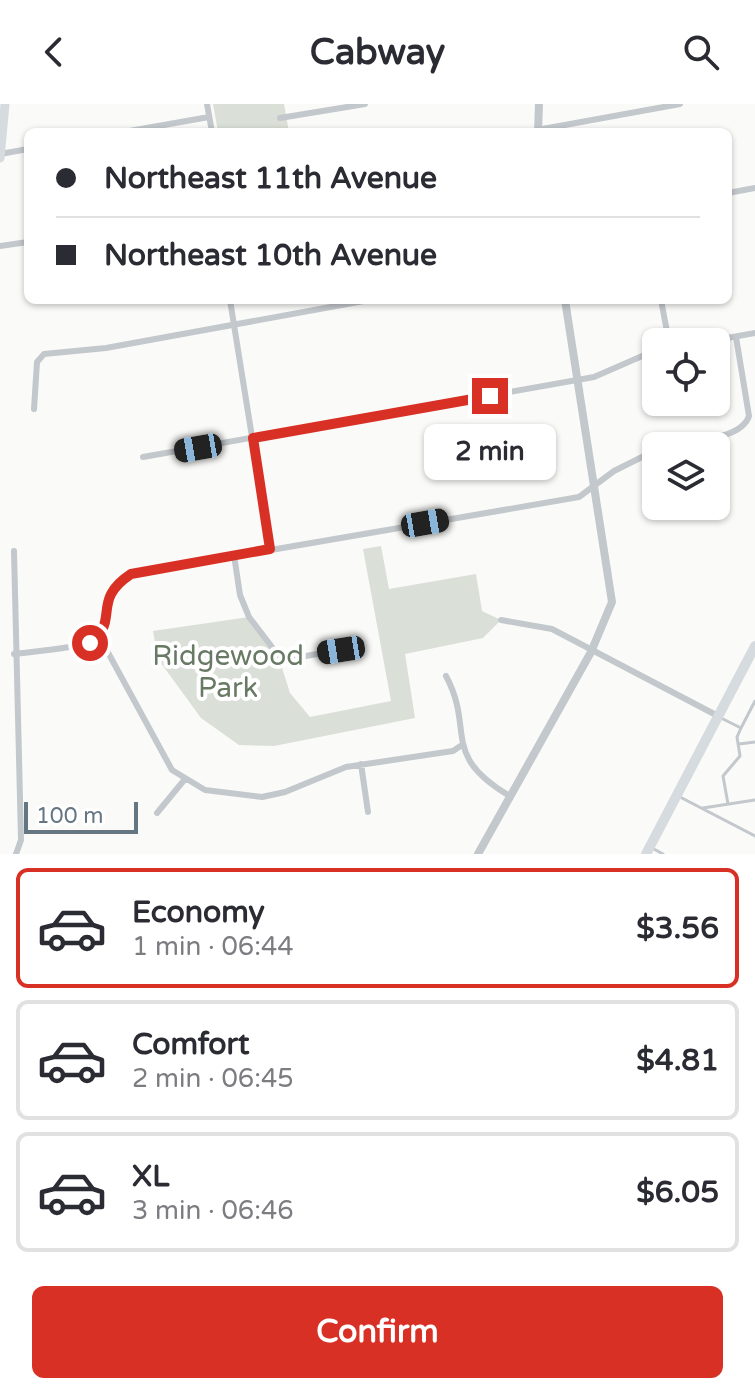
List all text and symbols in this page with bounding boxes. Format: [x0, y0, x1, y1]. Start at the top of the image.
icon: back [32, 30, 76, 74]
icon: search [679, 30, 723, 74]
text: Cabway [310, 31, 445, 74]
text: Northeast 11th Avenue [104, 160, 437, 197]
text: Northeast 10th Avenue [104, 237, 437, 274]
map controls [642, 328, 730, 520]
button: locate [642, 328, 730, 416]
route end [472, 378, 508, 414]
callout: 2 min [424, 424, 556, 480]
car [172, 432, 224, 464]
button: layers [642, 432, 730, 520]
text: 2 min [455, 436, 525, 467]
car [399, 507, 451, 539]
route start [72, 625, 108, 661]
car [315, 634, 367, 666]
park label: Ridgewood Park [152, 639, 304, 705]
scale bar [24, 798, 138, 834]
text: 100 m [36, 803, 103, 829]
icon: car [36, 892, 108, 964]
text: Economy [132, 894, 265, 931]
text: $3.56 [636, 910, 719, 947]
text: 1 min · 06:44 [132, 931, 294, 962]
icon: car [36, 1024, 108, 1096]
text: Comfort [132, 1026, 250, 1063]
text: $4.81 [636, 1042, 719, 1079]
text: 2 min · 06:45 [132, 1063, 294, 1094]
icon: car [36, 1156, 108, 1228]
text: XL [132, 1158, 169, 1195]
text: $6.05 [636, 1174, 719, 1211]
text: 3 min · 06:46 [132, 1195, 294, 1226]
button: Confirm [32, 1286, 723, 1378]

